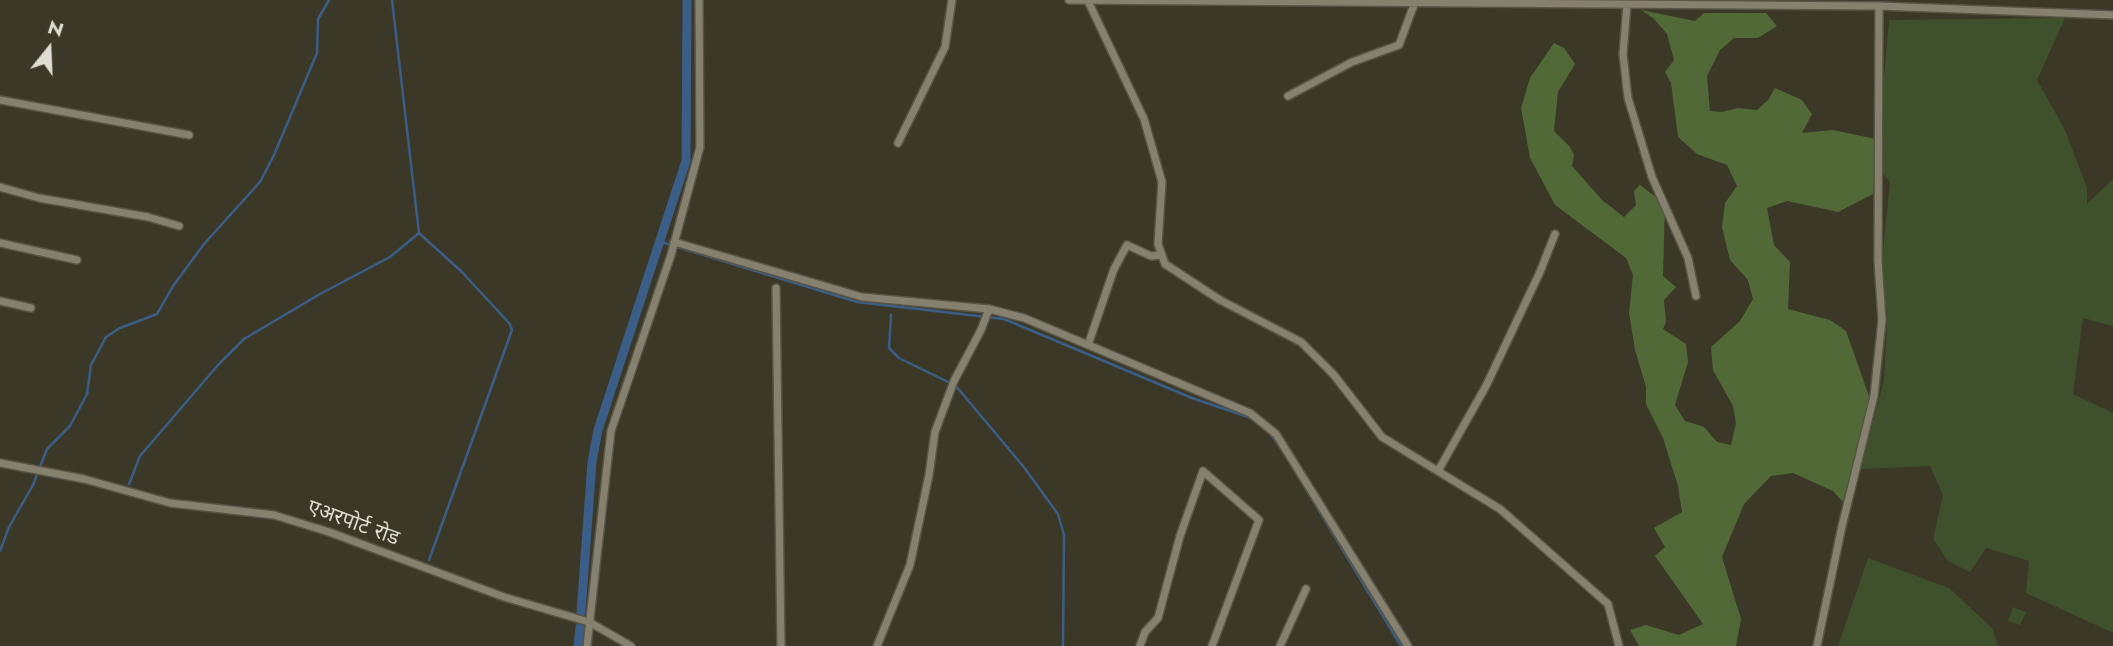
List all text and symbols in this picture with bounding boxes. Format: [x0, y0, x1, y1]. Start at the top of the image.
text: N [44, 13, 67, 44]
north arrow [14, 14, 84, 84]
street label: एअरपोर्ट रोड [304, 496, 402, 552]

